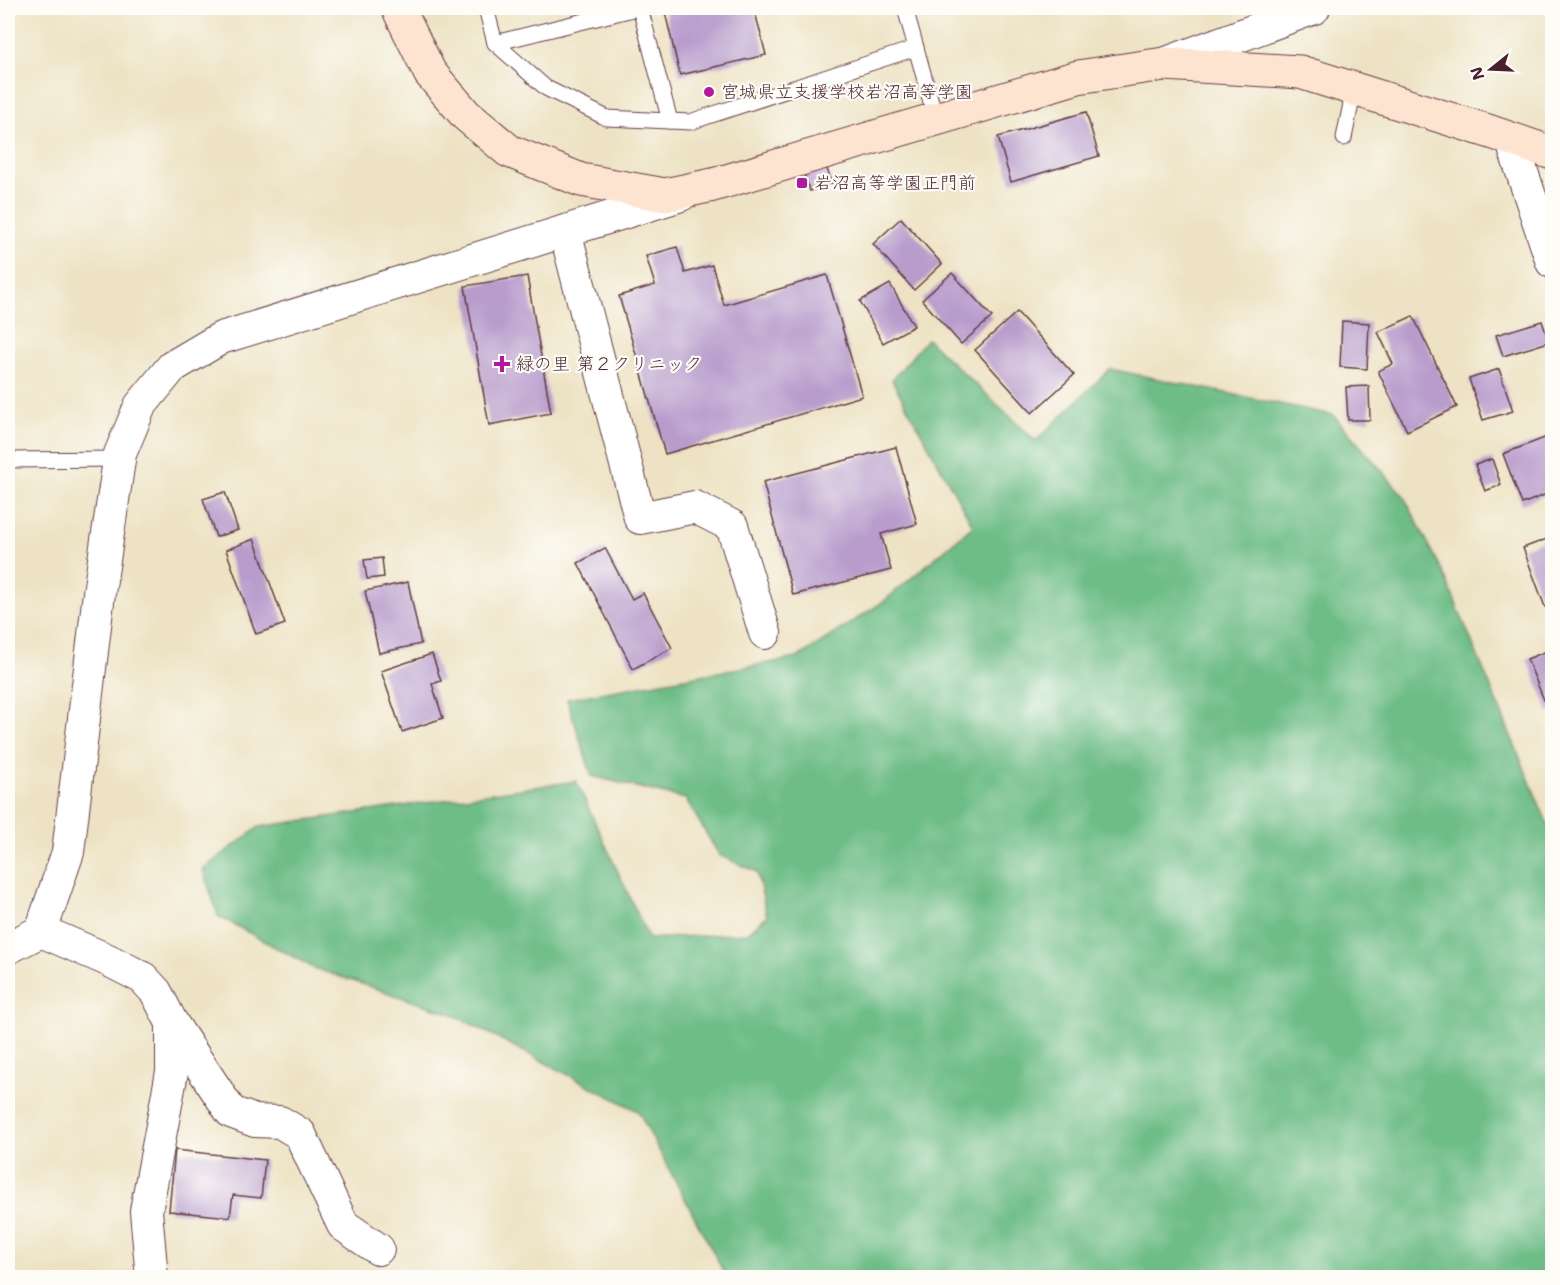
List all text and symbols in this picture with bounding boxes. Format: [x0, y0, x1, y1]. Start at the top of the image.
north arrow [1461, 39, 1521, 99]
text: N [1465, 64, 1489, 83]
place label: 宮城県立支援学校岩沼高等学園 [721, 80, 973, 104]
marker: 宮城県立支援学校岩沼高等学園 [702, 85, 716, 99]
place label: 岩沼高等学園正門前 [814, 171, 976, 195]
marker: 岩沼高等学園正門前 [795, 176, 809, 190]
place label: 緑の里 第２クリニック [516, 352, 702, 376]
marker: 緑の里 第２クリニック [493, 355, 511, 373]

